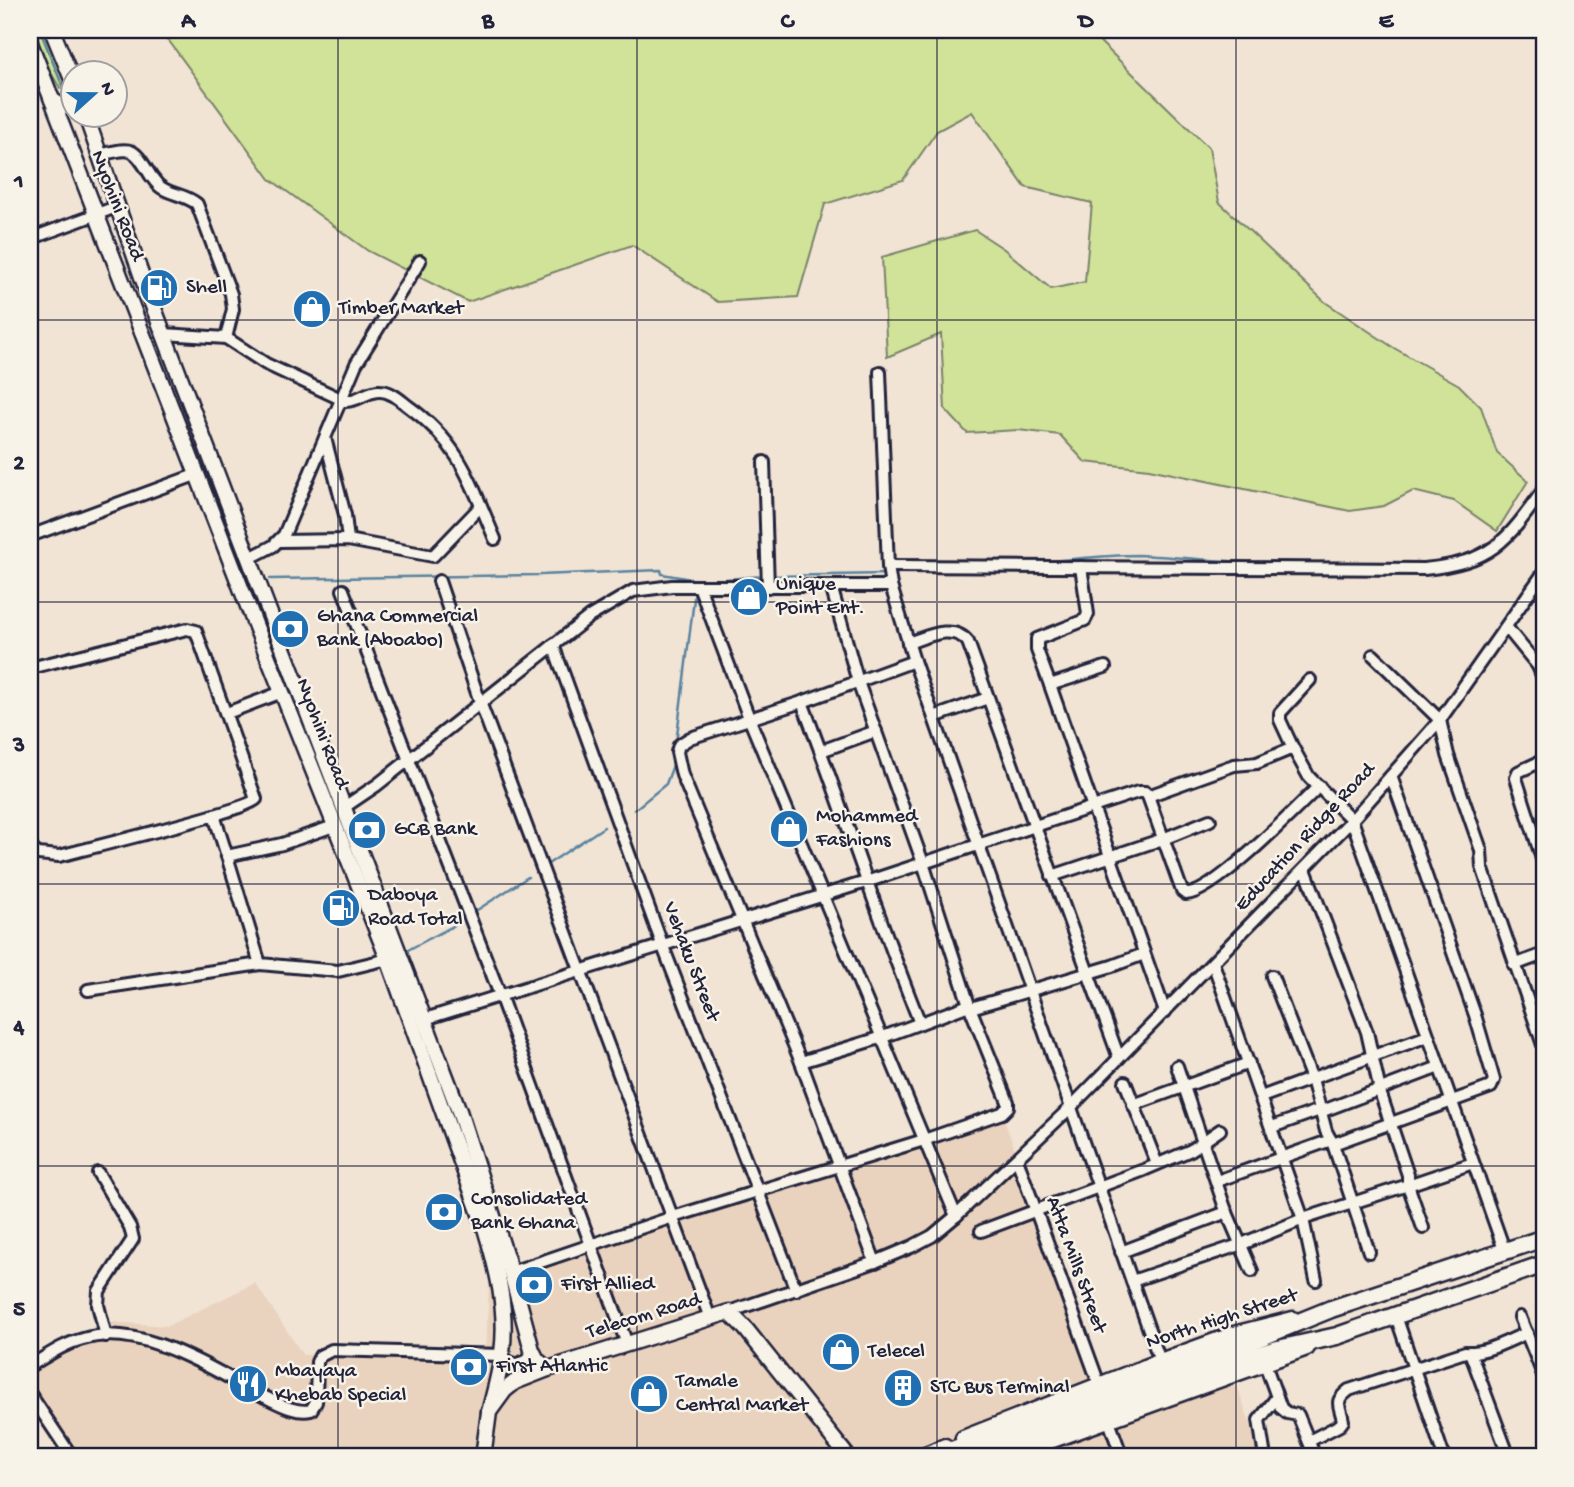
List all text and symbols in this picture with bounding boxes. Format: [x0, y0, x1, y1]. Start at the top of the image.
text: A [180, 9, 196, 36]
text: B [481, 9, 495, 36]
text: C [781, 9, 796, 36]
text: D [1077, 9, 1095, 36]
text: E [1379, 9, 1395, 36]
north arrow [60, 60, 130, 130]
text: N [94, 79, 120, 99]
street label: Nyohini Road [84, 147, 149, 266]
text: 1 [13, 169, 24, 196]
fuel station icon: Shell [138, 267, 180, 309]
place label: Shell [186, 276, 227, 301]
shop icon: Timber Market [291, 288, 333, 330]
place label: Timber Market [338, 297, 466, 322]
text: 2 [13, 451, 25, 478]
place label: Unique Point Ent. [775, 573, 865, 622]
shop icon: Unique Point Ent. [728, 576, 770, 618]
place label: Ghana Commercial Bank (Aboabo) [316, 605, 478, 654]
bank icon: Ghana Commercial Bank (Aboabo) [269, 608, 311, 650]
street label: Nyohini Road [289, 675, 354, 794]
text: 3 [12, 733, 25, 760]
street label: Education Ridge Road [1231, 757, 1383, 918]
place label: Mohammed Fashions [815, 805, 919, 854]
shop icon: Mohammed Fashions [768, 808, 810, 850]
bank icon: GCB Bank [346, 809, 388, 851]
place label: GCB Bank [394, 818, 479, 843]
place label: Daboya Road Total [366, 884, 463, 933]
fuel station icon: Daboya Road Total [320, 887, 362, 929]
street label: Vehaku Street [655, 898, 725, 1027]
text: 4 [13, 1015, 25, 1042]
place label: Consolidated Bank Ghana [470, 1188, 588, 1237]
bank icon: Consolidated Bank Ghana [423, 1191, 465, 1233]
street label: Atta Mills Street [1039, 1193, 1112, 1339]
bank icon: First Allied [513, 1264, 555, 1306]
place label: First Allied [560, 1273, 656, 1298]
street label: North High Street [1143, 1283, 1303, 1356]
street label: Telecom Road [583, 1287, 706, 1347]
text: 5 [13, 1297, 25, 1324]
shop icon: Telecel [820, 1331, 862, 1373]
place label: Telecel [867, 1340, 925, 1365]
bank icon: First Atlantic [448, 1346, 490, 1388]
place label: First Atlantic [495, 1355, 608, 1380]
place label: Mbayaya Khebab Special [275, 1360, 406, 1409]
restaurant icon: Mbayaya Khebab Special [227, 1363, 269, 1405]
building icon: STC Bus Terminal [882, 1367, 924, 1409]
place label: Tamale Central Market [675, 1370, 810, 1419]
shop icon: Tamale Central Market [628, 1373, 670, 1415]
place label: STC Bus Terminal [930, 1376, 1070, 1401]

